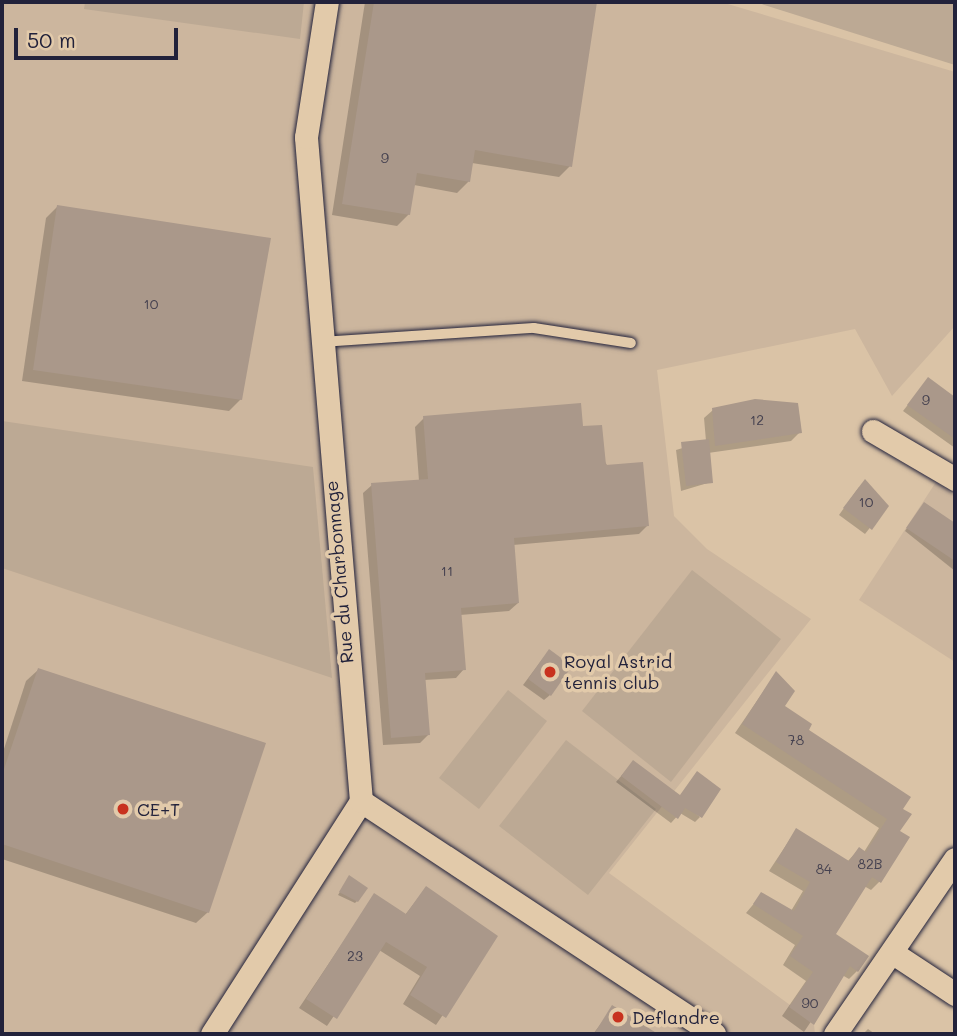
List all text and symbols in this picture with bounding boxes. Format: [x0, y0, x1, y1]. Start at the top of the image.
scale bar [18, 14, 182, 58]
text: 50 m [27, 26, 76, 53]
house number: 9 [381, 150, 389, 166]
house number: 10 [144, 296, 158, 312]
house number: 9 [922, 392, 930, 408]
house number: 12 [750, 412, 764, 428]
street label: Rue du Charbonnage [320, 480, 358, 664]
house number: 10 [859, 494, 873, 510]
house number: 11 [441, 563, 453, 579]
place label: Royal Astrid tennis club [564, 651, 672, 694]
marker: Royal Astrid tennis club [542, 664, 558, 680]
house number: 78 [788, 732, 804, 748]
place label: CE+T [137, 798, 180, 820]
marker: CE+T [115, 801, 131, 817]
house number: 82B [858, 856, 882, 872]
house number: 84 [816, 861, 832, 877]
house number: 23 [347, 948, 363, 964]
house number: 90 [802, 995, 818, 1011]
place label: Deflandre [632, 1006, 720, 1028]
marker: Deflandre [610, 1009, 626, 1025]

